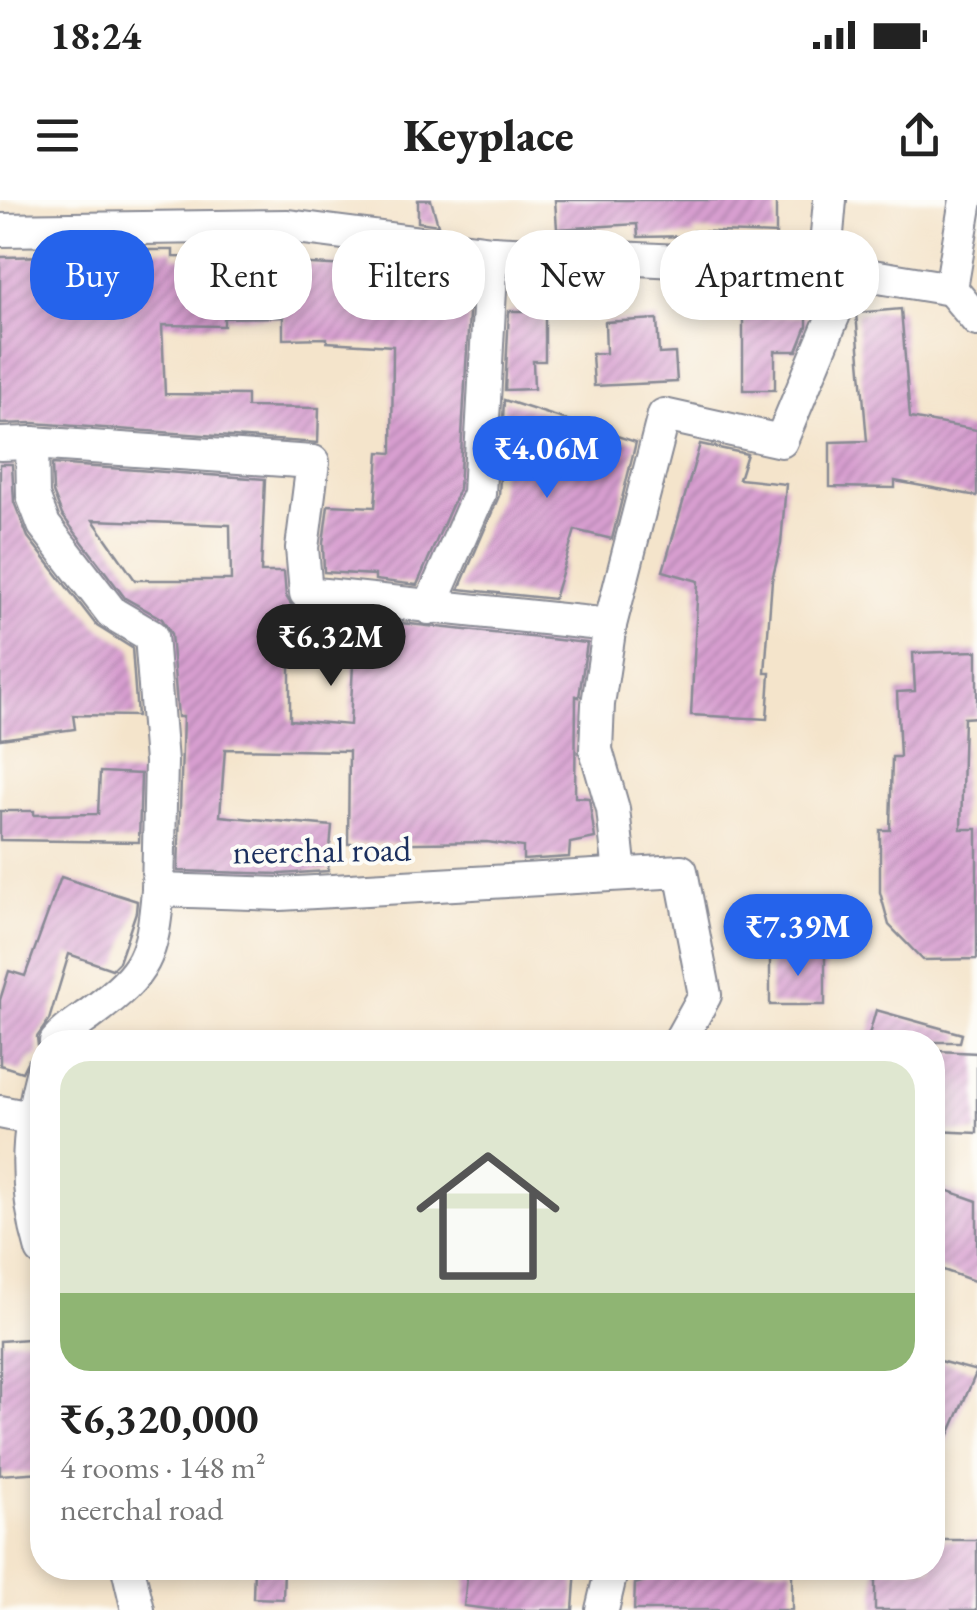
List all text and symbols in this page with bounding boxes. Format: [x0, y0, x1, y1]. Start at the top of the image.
text: 18:24 [50, 11, 141, 60]
text: Keyplace [403, 106, 574, 164]
icon: menu [30, 108, 85, 163]
icon: share [892, 108, 947, 163]
chip: Buy [30, 230, 154, 320]
chip: Rent [174, 230, 312, 320]
chip: Filters [332, 230, 485, 320]
chip: New [505, 230, 640, 320]
chip: Apartment [660, 230, 879, 320]
pin: ₹4.06M [466, 416, 628, 501]
text: ₹4.06M [495, 427, 599, 469]
pin: ₹6.32M [250, 604, 412, 689]
text: ₹6.32M [279, 615, 383, 657]
street label: neerchal road [232, 825, 412, 874]
pin: ₹7.39M [717, 894, 879, 979]
text: ₹7.39M [746, 905, 850, 947]
icon: home [398, 1126, 578, 1306]
text: ₹6,320,000 [60, 1391, 258, 1446]
text: 4 rooms · 148 m² [60, 1446, 266, 1488]
text: neerchal road [60, 1488, 223, 1530]

